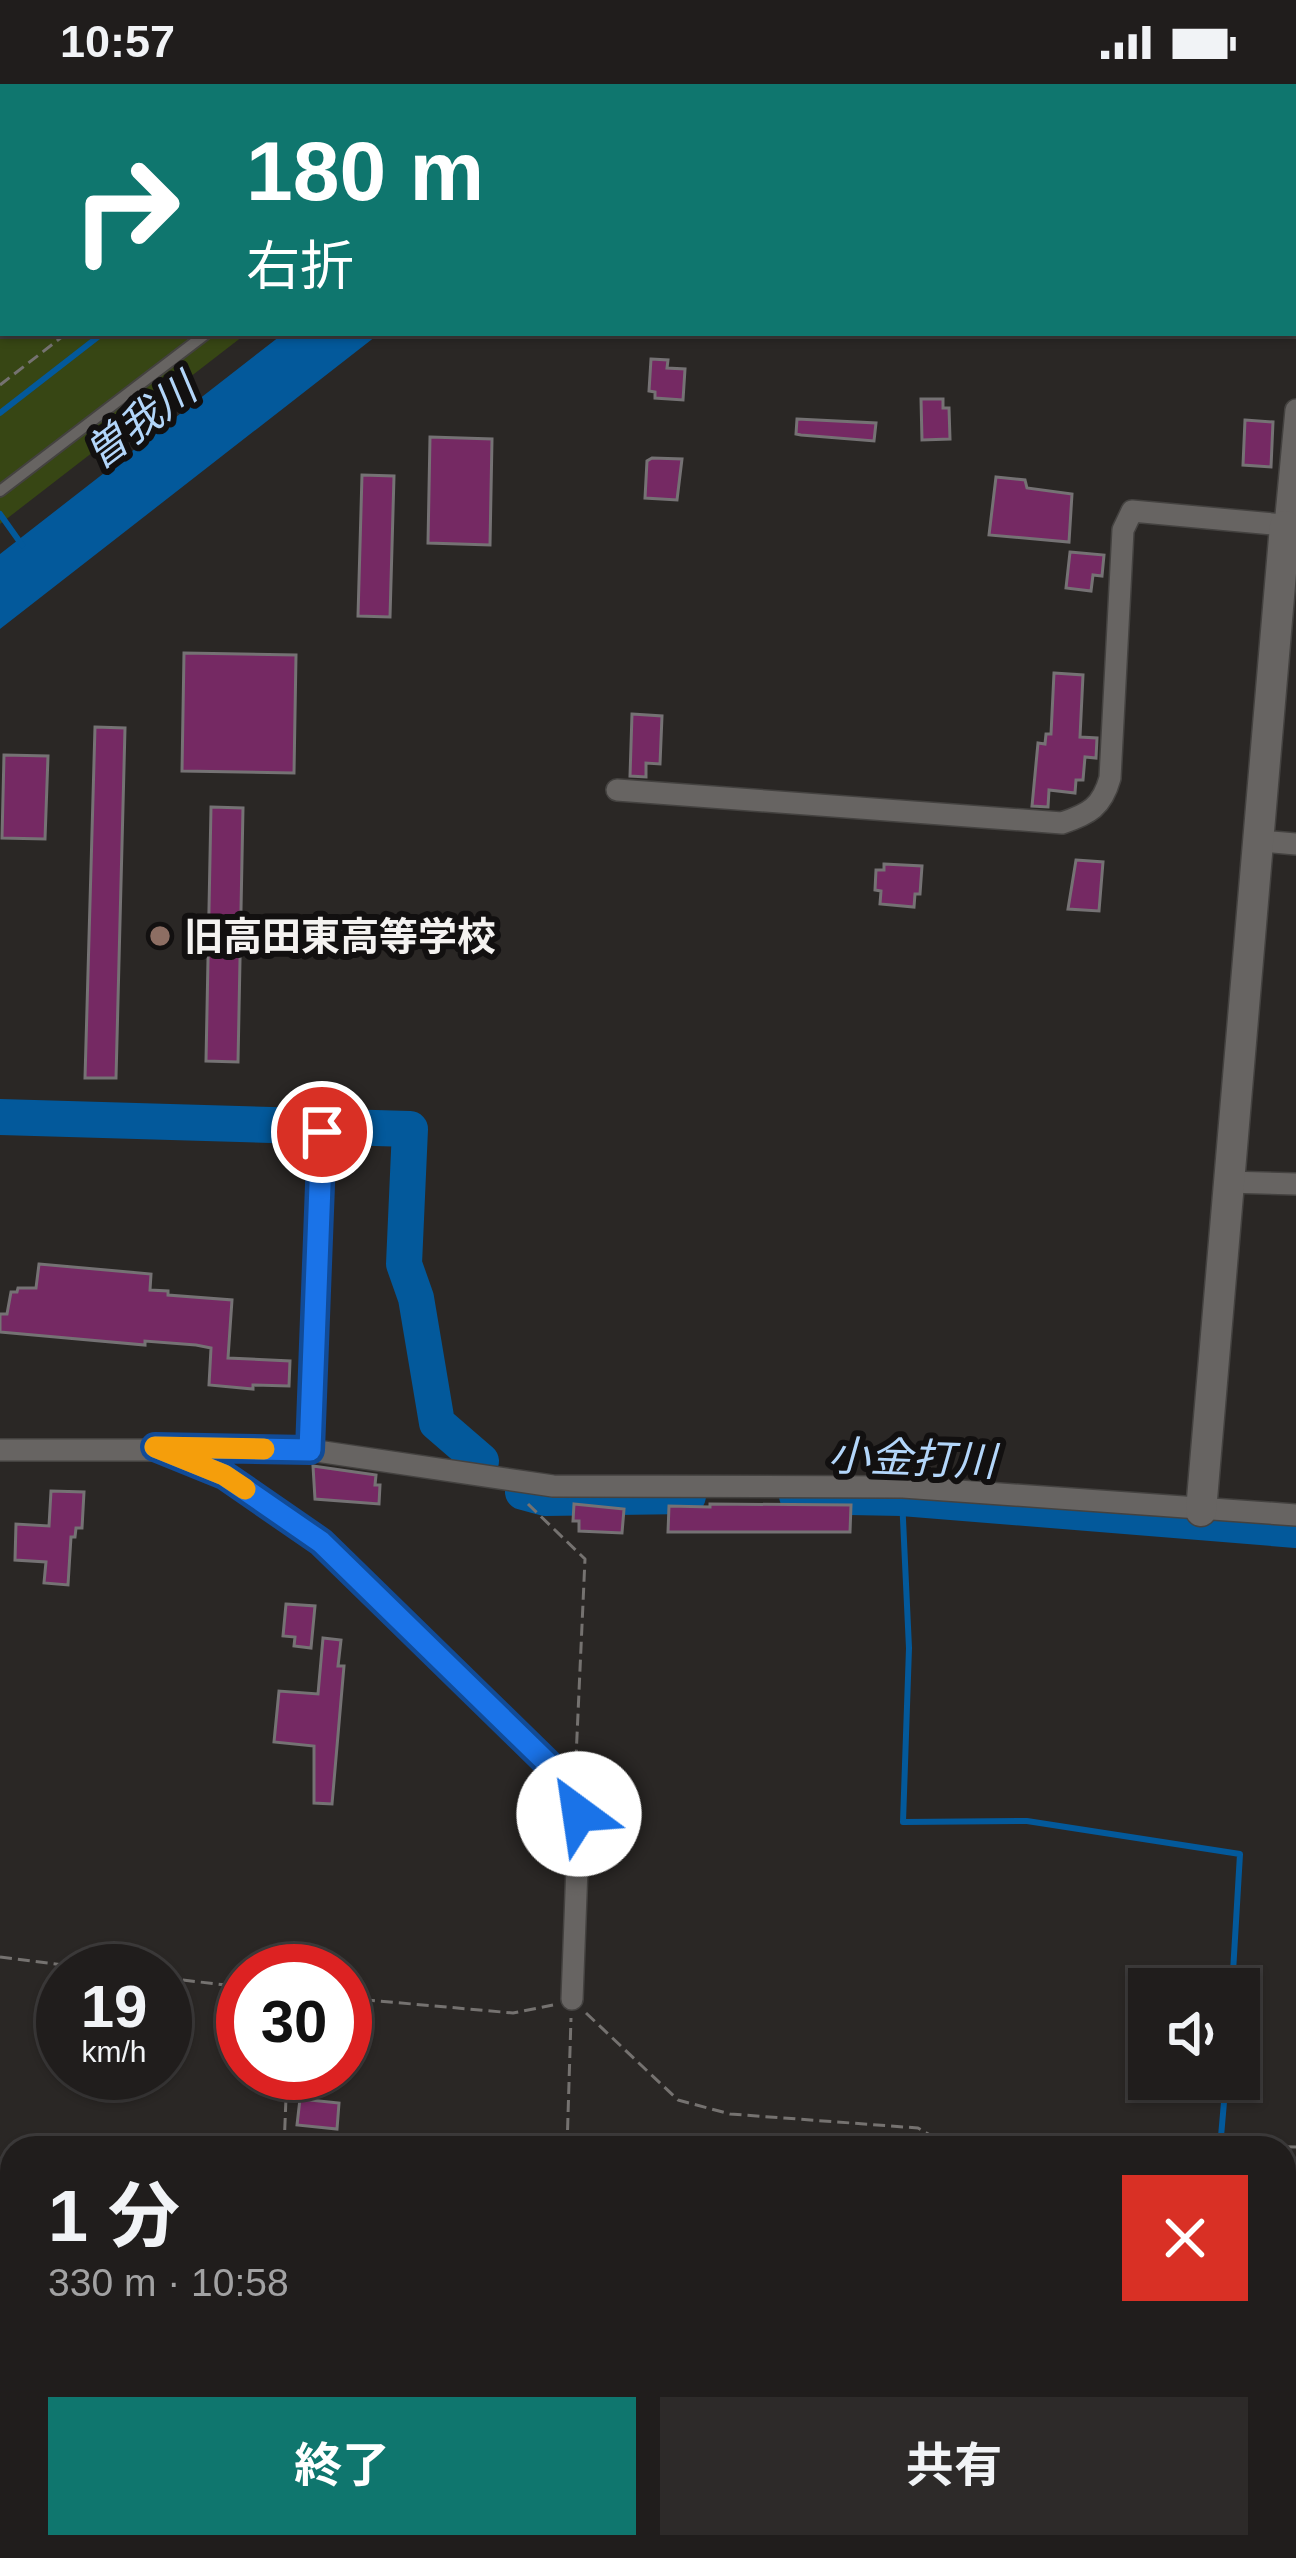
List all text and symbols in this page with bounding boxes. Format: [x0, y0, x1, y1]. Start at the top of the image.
text: 10:57 [60, 16, 175, 67]
text: 180 m [246, 124, 484, 218]
icon: right [48, 132, 204, 288]
text: 右折 [246, 236, 354, 296]
water label: 曽我川 [76, 362, 208, 478]
place label: 旧高田東高等学校 [184, 915, 496, 958]
marker: 旧高田東高等学校 [147, 923, 173, 949]
pin [271, 1081, 373, 1183]
icon: arrive [289, 1099, 355, 1165]
water label: 小金打川 [827, 1432, 1001, 1485]
position arrow [516, 1751, 642, 1877]
speed limit sign: 30 [216, 1944, 372, 2100]
map controls [1128, 1968, 1260, 2100]
button: sound [1128, 1968, 1260, 2100]
text: 19 [81, 1973, 147, 2040]
text: km/h [81, 2035, 147, 2068]
button: close [1122, 2175, 1248, 2301]
text: 1 分 [48, 2176, 180, 2256]
text: 330 m · 10:58 [48, 2261, 289, 2304]
button: 終了 [48, 2397, 636, 2535]
button: 共有 [660, 2397, 1248, 2535]

